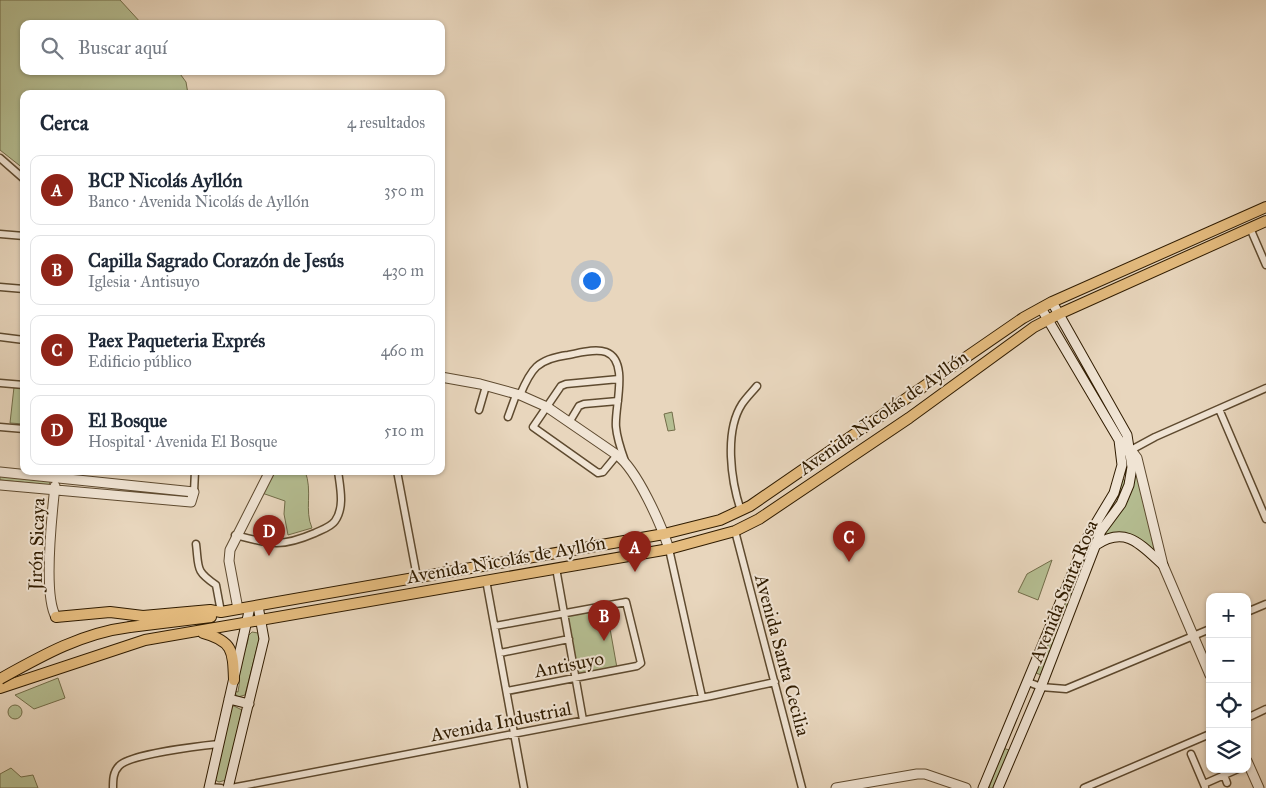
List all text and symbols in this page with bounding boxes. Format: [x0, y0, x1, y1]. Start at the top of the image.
search box [20, 20, 445, 75]
icon: search [38, 34, 66, 62]
text: Buscar aquí [78, 36, 167, 59]
text: Cerca [40, 110, 89, 136]
text: 4 resultados [347, 113, 425, 132]
text: BCP Nicolás Ayllón [88, 169, 243, 192]
text: A [52, 181, 62, 200]
text: 350 m [384, 181, 424, 200]
text: Banco · Avenida Nicolás de Ayllón [88, 192, 309, 211]
text: Capilla Sagrado Corazón de Jesús [88, 249, 344, 272]
text: B [52, 261, 62, 280]
text: 430 m [382, 261, 424, 280]
your location [579, 268, 605, 294]
text: Iglesia · Antisuyo [88, 272, 200, 291]
text: Paex Paqueteria Exprés [88, 329, 265, 352]
text: C [52, 341, 62, 360]
text: 460 m [381, 341, 424, 360]
street label: Avenida Nicolás de Ayllón [793, 345, 972, 480]
text: Edificio público [88, 352, 192, 371]
text: El Bosque [88, 409, 167, 432]
text: D [51, 421, 63, 440]
text: 510 m [384, 421, 424, 440]
text: Hospital · Avenida El Bosque [88, 432, 277, 451]
street label: Jirón Sicaya [23, 496, 51, 593]
pin: D [253, 515, 285, 556]
street label: Avenida Santa Rosa [1024, 516, 1103, 667]
pin: C [833, 521, 865, 562]
street label: Avenida Nicolás de Ayllón [404, 531, 607, 588]
pin: A [619, 531, 651, 572]
street label: Avenida Santa Cecilia [750, 571, 815, 739]
map controls [1206, 593, 1251, 773]
button: + [1206, 593, 1251, 638]
pin: B [588, 600, 620, 641]
button: − [1206, 638, 1251, 683]
street label: Antisuyo [531, 646, 606, 683]
button: locate [1206, 683, 1251, 728]
street label: Avenida Industrial [428, 696, 574, 747]
button: layers [1206, 728, 1251, 773]

